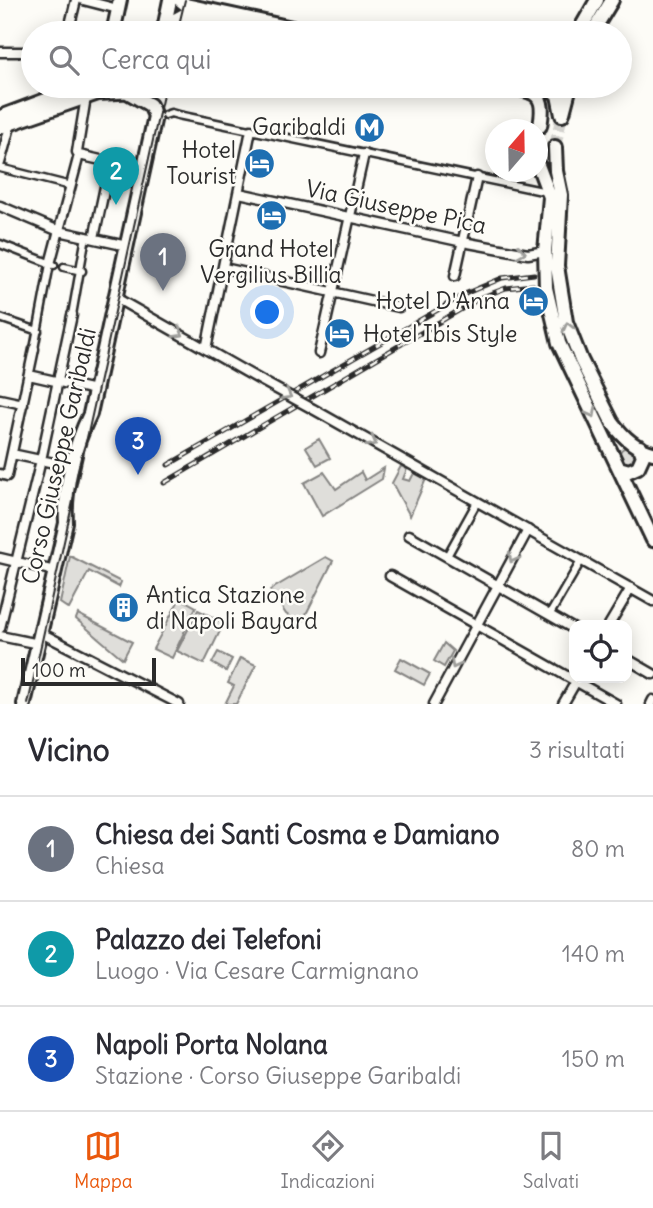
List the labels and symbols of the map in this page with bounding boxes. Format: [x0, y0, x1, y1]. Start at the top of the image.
metro station icon: Garibaldi [352, 110, 386, 144]
place label: Garibaldi [252, 112, 346, 141]
north arrow [485, 119, 548, 182]
place label: Hotel Tourist [166, 135, 236, 190]
hotel icon: Hotel Tourist [242, 146, 276, 180]
pin: 2 [93, 147, 139, 205]
street label: Via Giuseppe Pica [303, 173, 489, 240]
hotel icon: Grand Hotel Vergilius Billia [254, 198, 288, 232]
pin: 1 [140, 233, 186, 291]
place label: Grand Hotel Vergilius Billia [200, 234, 342, 289]
one-way arrow [515, 245, 527, 260]
hotel icon: Hotel D'Anna [516, 284, 550, 318]
place label: Hotel D'Anna [376, 286, 510, 315]
your location [250, 295, 284, 329]
hotel icon: Hotel Ibis Style [323, 317, 357, 351]
place label: Hotel Ibis Style [363, 319, 517, 348]
one-way arrow [562, 321, 576, 333]
street label: Corso Giuseppe Garibaldi [15, 325, 102, 587]
one-way arrow [172, 325, 184, 338]
one-way arrow [280, 387, 293, 400]
one-way arrow [584, 406, 597, 418]
pin: 3 [115, 417, 161, 475]
one-way arrow [365, 434, 378, 447]
one-way arrow [508, 551, 522, 563]
place label: Antica Stazione di Napoli Bayard [146, 580, 318, 635]
building icon: Antica Stazione di Napoli Bayard [106, 591, 140, 625]
scale bar [21, 655, 156, 687]
one-way arrow [450, 657, 464, 670]

